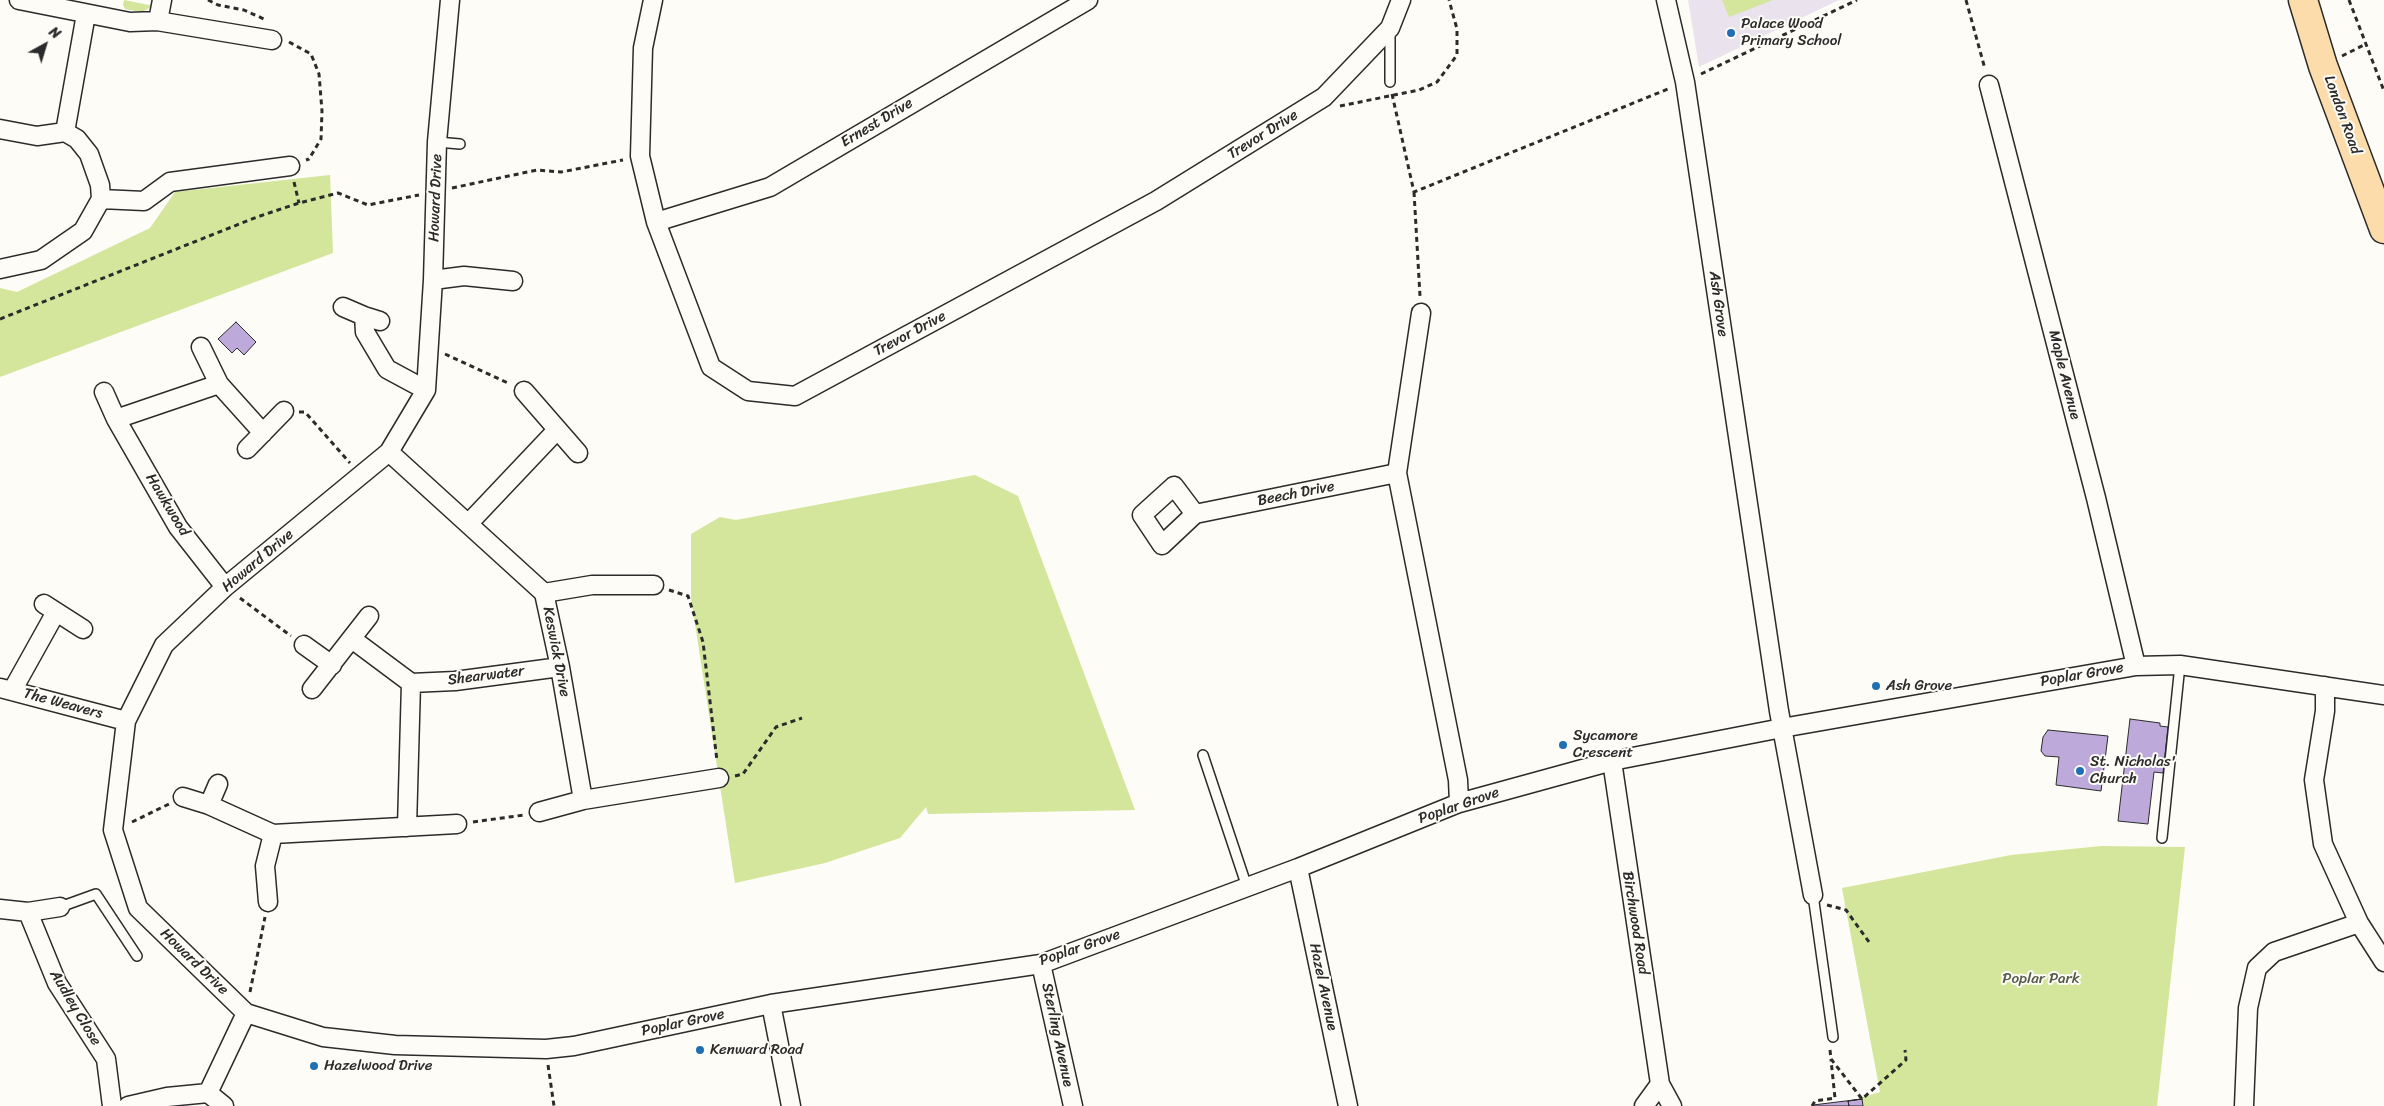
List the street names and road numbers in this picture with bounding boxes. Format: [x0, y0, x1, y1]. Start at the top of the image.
street label: London Road [2319, 73, 2365, 157]
street label: Ernest Drive [838, 94, 916, 152]
street label: Trevor Drive [1225, 106, 1301, 164]
street label: Howard Drive [425, 154, 447, 242]
street label: Ash Grove [1704, 270, 1732, 338]
street label: Trevor Drive [871, 307, 949, 361]
street label: Maple Avenue [2044, 328, 2084, 422]
street label: Hawkwood [141, 470, 193, 540]
street label: Beech Drive [1256, 478, 1336, 510]
street label: Howard Drive [218, 526, 298, 596]
street label: Keswick Drive [538, 605, 574, 699]
street label: Poplar Grove [2039, 659, 2125, 691]
street label: Shearwater [447, 662, 525, 690]
street label: The Weavers [21, 685, 105, 723]
street label: Poplar Grove [1416, 784, 1502, 828]
street label: Birchwood Road [1618, 870, 1652, 976]
street label: Howard Drive [156, 925, 232, 999]
street label: Poplar Grove [1037, 926, 1123, 970]
street label: Hazel Avenue [1305, 942, 1341, 1032]
street label: Audley Close [45, 967, 105, 1049]
street label: Sterling Avenue [1037, 981, 1077, 1089]
street label: Poplar Grove [640, 1005, 726, 1041]

